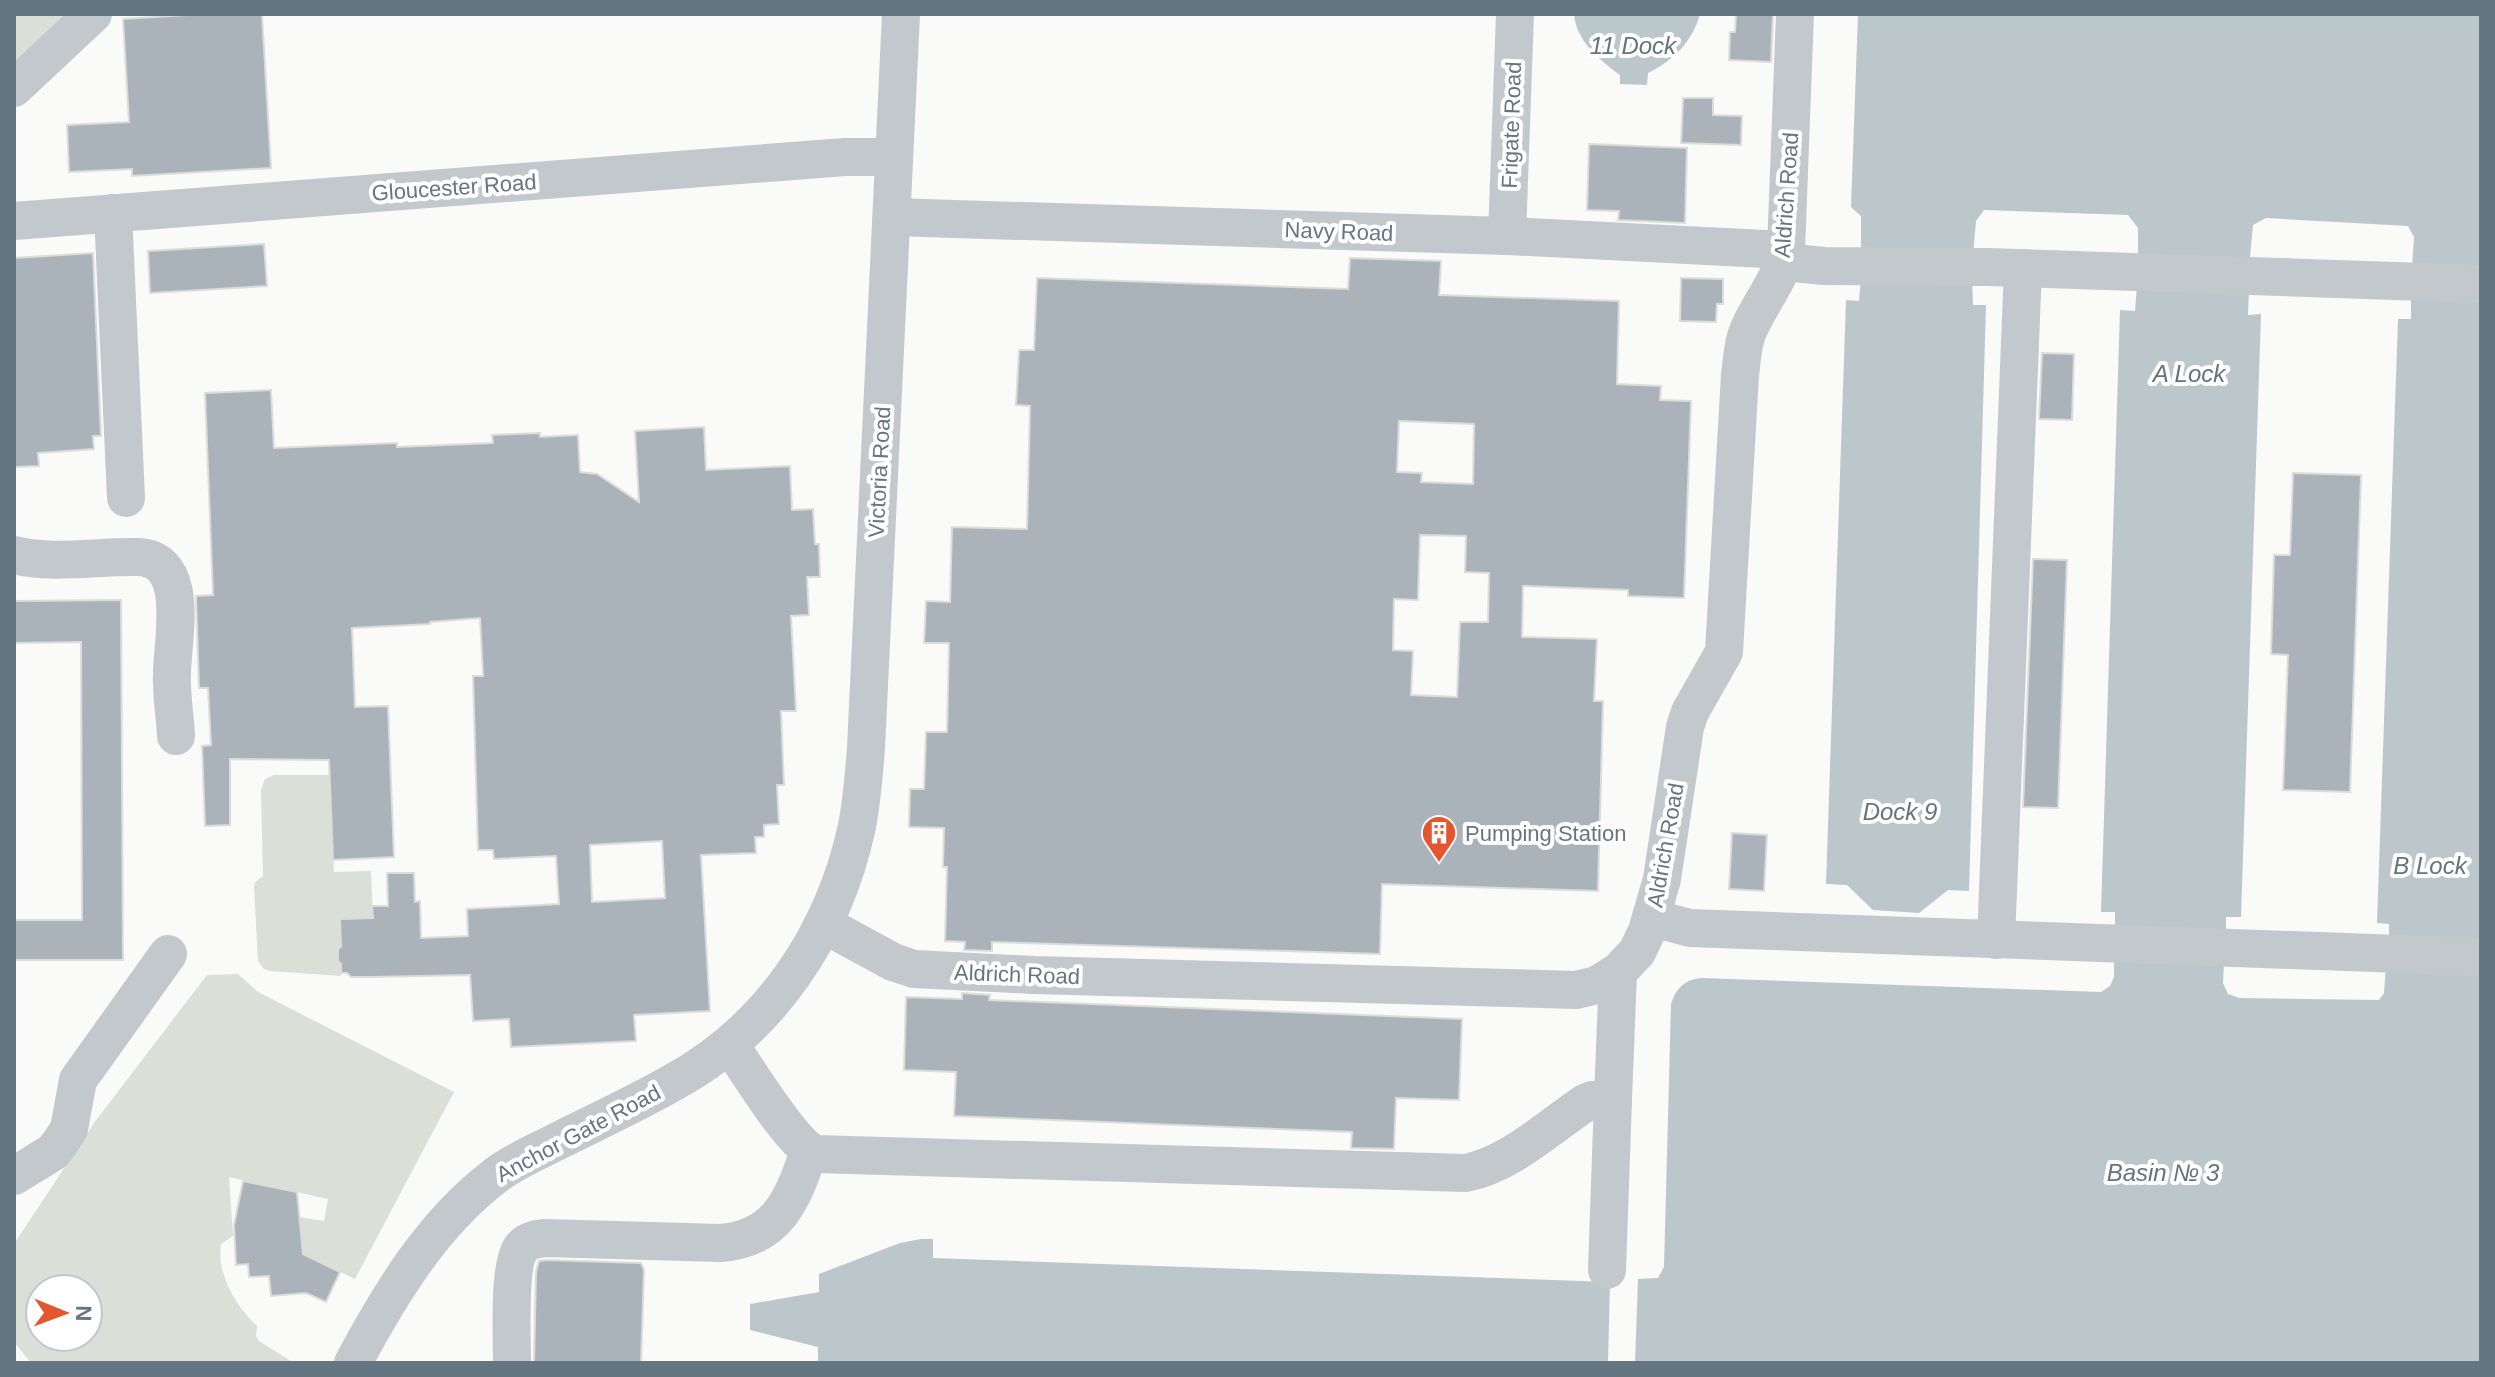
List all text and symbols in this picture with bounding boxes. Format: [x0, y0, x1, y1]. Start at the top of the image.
water label: 11 Dock [1590, 32, 1678, 59]
street label: Frigate Road [1497, 61, 1526, 189]
street label: Aldrich Road [1770, 131, 1803, 259]
street label: Gloucester Road [371, 169, 537, 206]
street label: Navy Road [1284, 217, 1394, 246]
water label: A Lock [2151, 360, 2227, 387]
street label: Victoria Road [864, 406, 895, 538]
street label: Aldrich Road [1642, 781, 1689, 909]
water label: Dock 9 [1863, 798, 1937, 825]
building icon: Pumping Station [1420, 814, 1458, 864]
place label: Pumping Station [1465, 821, 1626, 846]
water label: B Lock [2393, 852, 2469, 879]
street label: Aldrich Road [954, 960, 1080, 989]
street label: Anchor Gate Road [492, 1080, 665, 1187]
water label: Basin № 3 [2107, 1159, 2220, 1186]
north arrow [24, 1273, 104, 1353]
text: N [71, 1305, 96, 1322]

